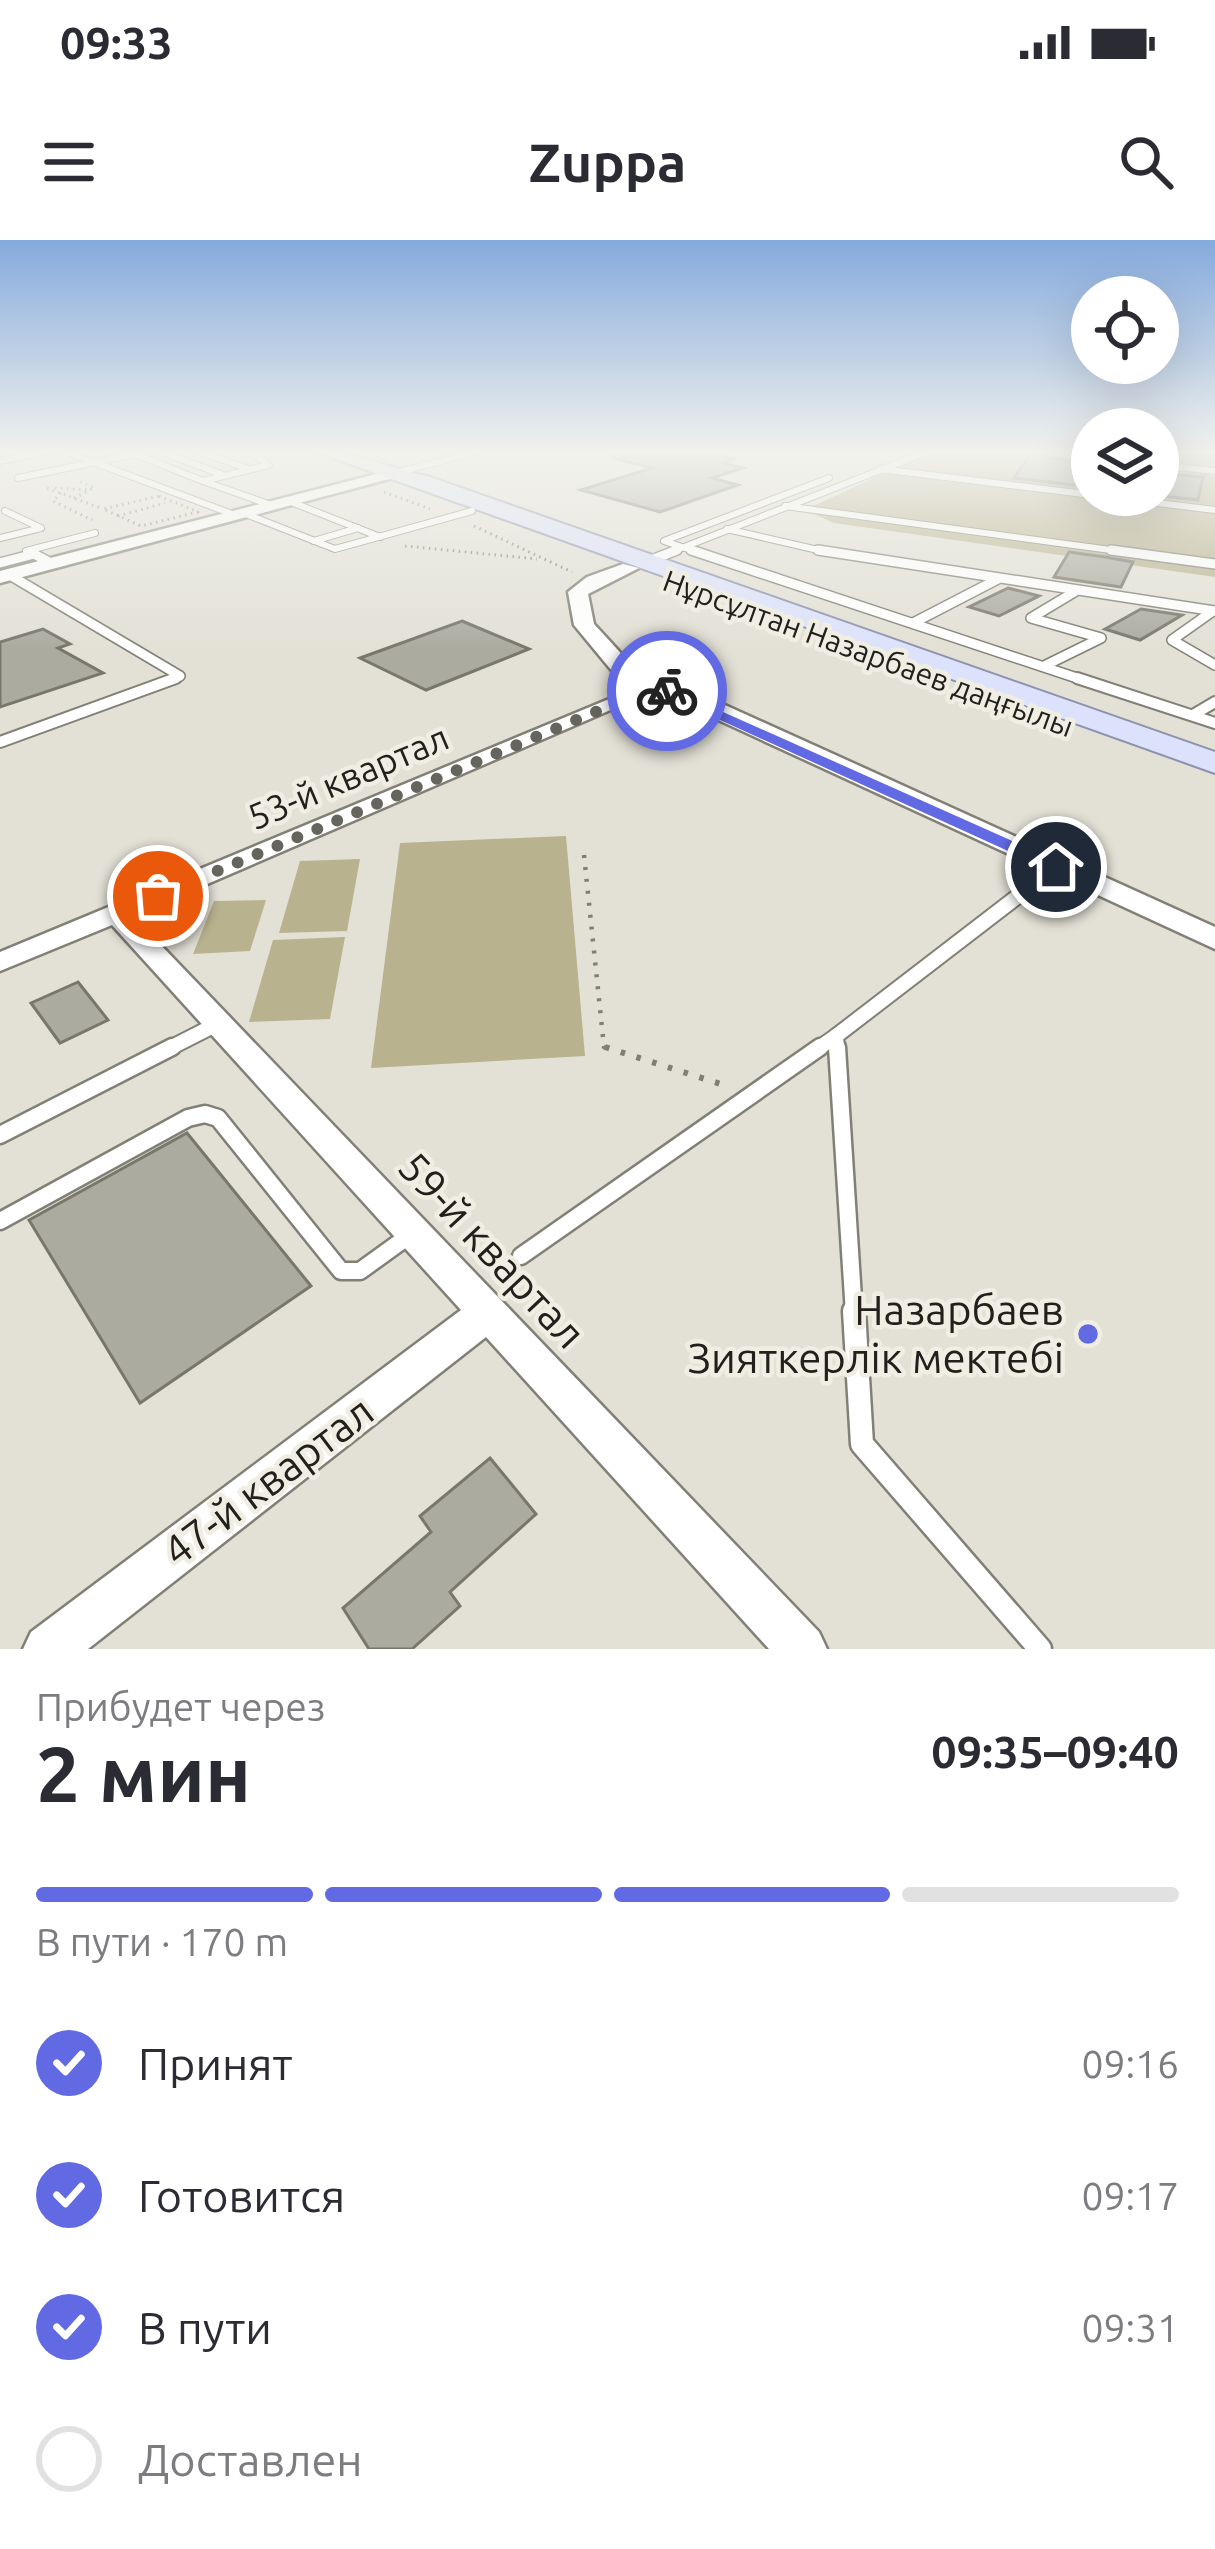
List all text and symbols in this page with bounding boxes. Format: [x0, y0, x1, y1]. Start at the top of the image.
text: 09:33 [60, 17, 173, 68]
icon: menu [36, 129, 102, 195]
icon: search [1113, 129, 1179, 195]
text: Zuppa [529, 132, 686, 192]
map controls [1071, 276, 1179, 516]
button: locate [1071, 276, 1179, 384]
button: layers [1071, 408, 1179, 516]
street label: Нұрсұлтан Назарбаев даңғылы [659, 563, 1078, 743]
courier [607, 631, 727, 751]
icon: bike [634, 658, 700, 724]
street label: 53-й квартал [241, 716, 454, 837]
pin [1005, 816, 1107, 918]
icon: home [1023, 834, 1089, 900]
pin [107, 845, 209, 947]
icon: bag [125, 863, 191, 929]
street label: 59-й квартал [390, 1142, 595, 1357]
place label: Назарбаев Зияткерлік мектебі [688, 1286, 1064, 1381]
marker: Назарбаев Зияткерлік мектебі [1075, 1321, 1101, 1347]
street label: 47-й квартал [154, 1387, 382, 1575]
text: Прибудет через [36, 1685, 325, 1728]
text: 09:35–09:40 [931, 1726, 1179, 1777]
text: 2 мин [36, 1729, 251, 1817]
text: В пути · 170 m [36, 1920, 288, 1963]
icon: check [36, 2030, 102, 2096]
text: Принят [138, 2038, 293, 2089]
text: 09:16 [1081, 2042, 1179, 2085]
icon: check [36, 2162, 102, 2228]
text: Готовится [138, 2170, 345, 2221]
text: 09:17 [1081, 2174, 1179, 2217]
icon: check [36, 2294, 102, 2360]
text: В пути [138, 2302, 272, 2353]
text: 09:31 [1081, 2306, 1179, 2349]
text: Доставлен [138, 2434, 363, 2485]

